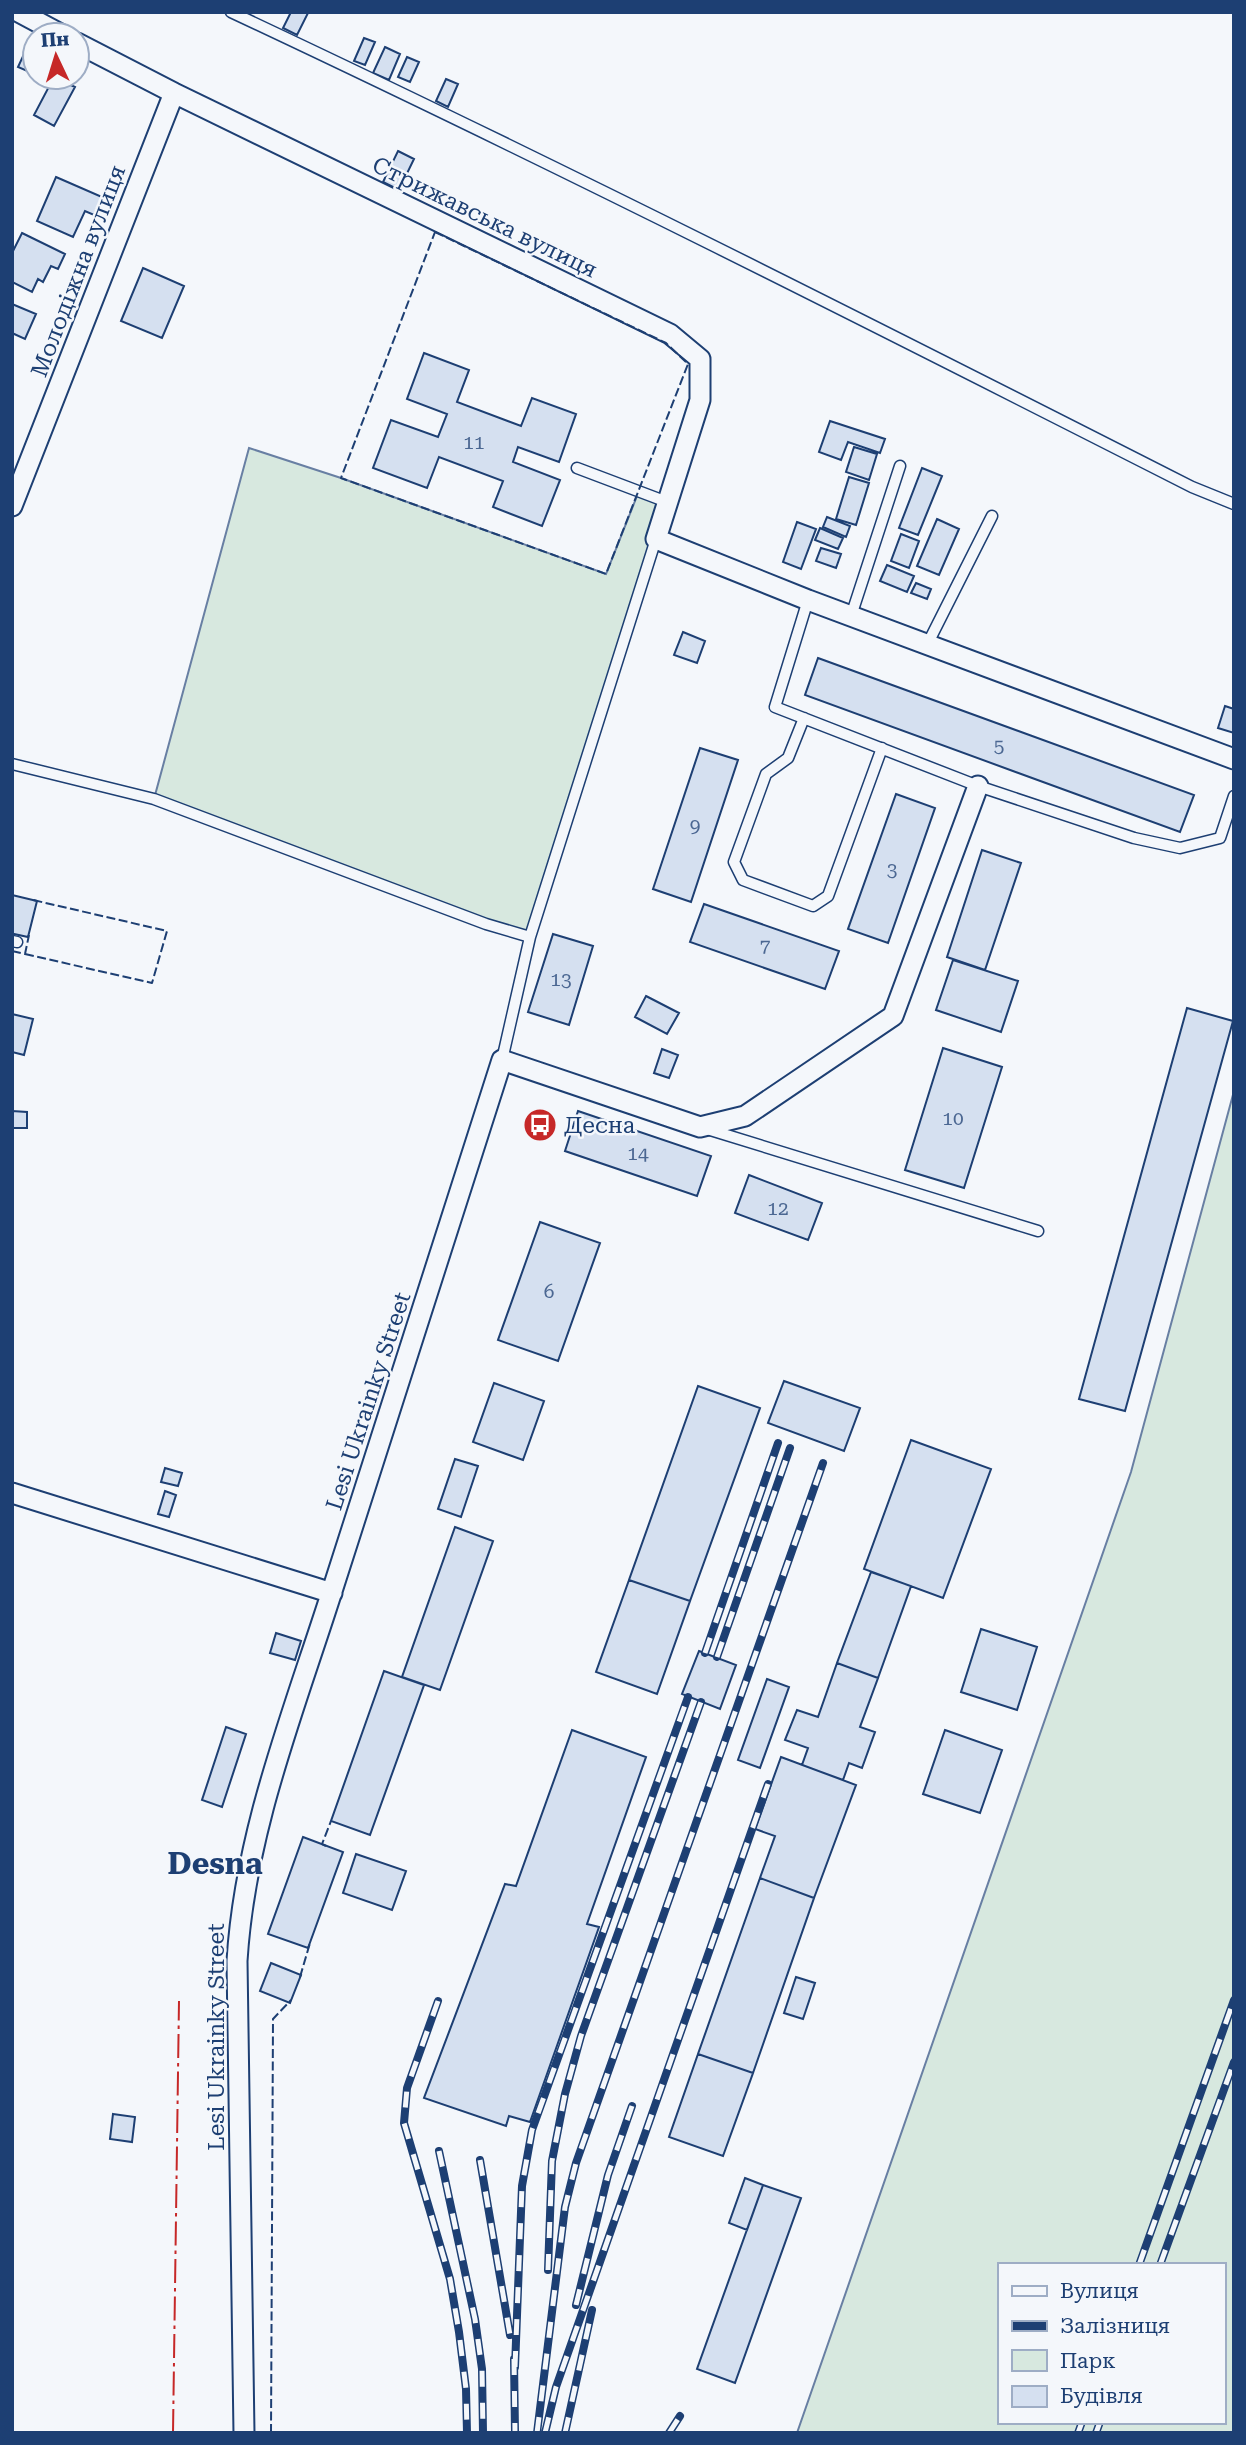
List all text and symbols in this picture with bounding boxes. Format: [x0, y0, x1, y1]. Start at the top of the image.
north arrow [21, 21, 91, 91]
text: Пн [40, 27, 70, 52]
street label: Стрижавська вулиця [368, 151, 602, 284]
street label: Молодіжна вулиця [26, 162, 131, 381]
house number: 11 [463, 431, 485, 454]
house number: 5 [994, 734, 1004, 757]
house number: 9 [690, 814, 700, 837]
house number: 3 [887, 858, 897, 881]
house number: 7 [760, 935, 771, 958]
house number: 13 [550, 968, 572, 991]
bus stop icon: Десна [521, 1106, 559, 1144]
house number: 10 [942, 1107, 964, 1130]
place label: Десна [564, 1112, 636, 1139]
house number: 14 [627, 1142, 649, 1165]
house number: 12 [767, 1197, 789, 1220]
house number: 6 [544, 1280, 554, 1303]
street label: Lesi Ukrainky Street [320, 1288, 417, 1513]
district label: Desna [167, 1846, 263, 1881]
street label: Lesi Ukrainky Street [203, 1923, 230, 2151]
legend [998, 2263, 1225, 2424]
text: Вулиця [1060, 2279, 1139, 2303]
text: Залізниця [1060, 2314, 1170, 2338]
text: Парк [1060, 2349, 1116, 2373]
text: Будівля [1060, 2384, 1143, 2408]

